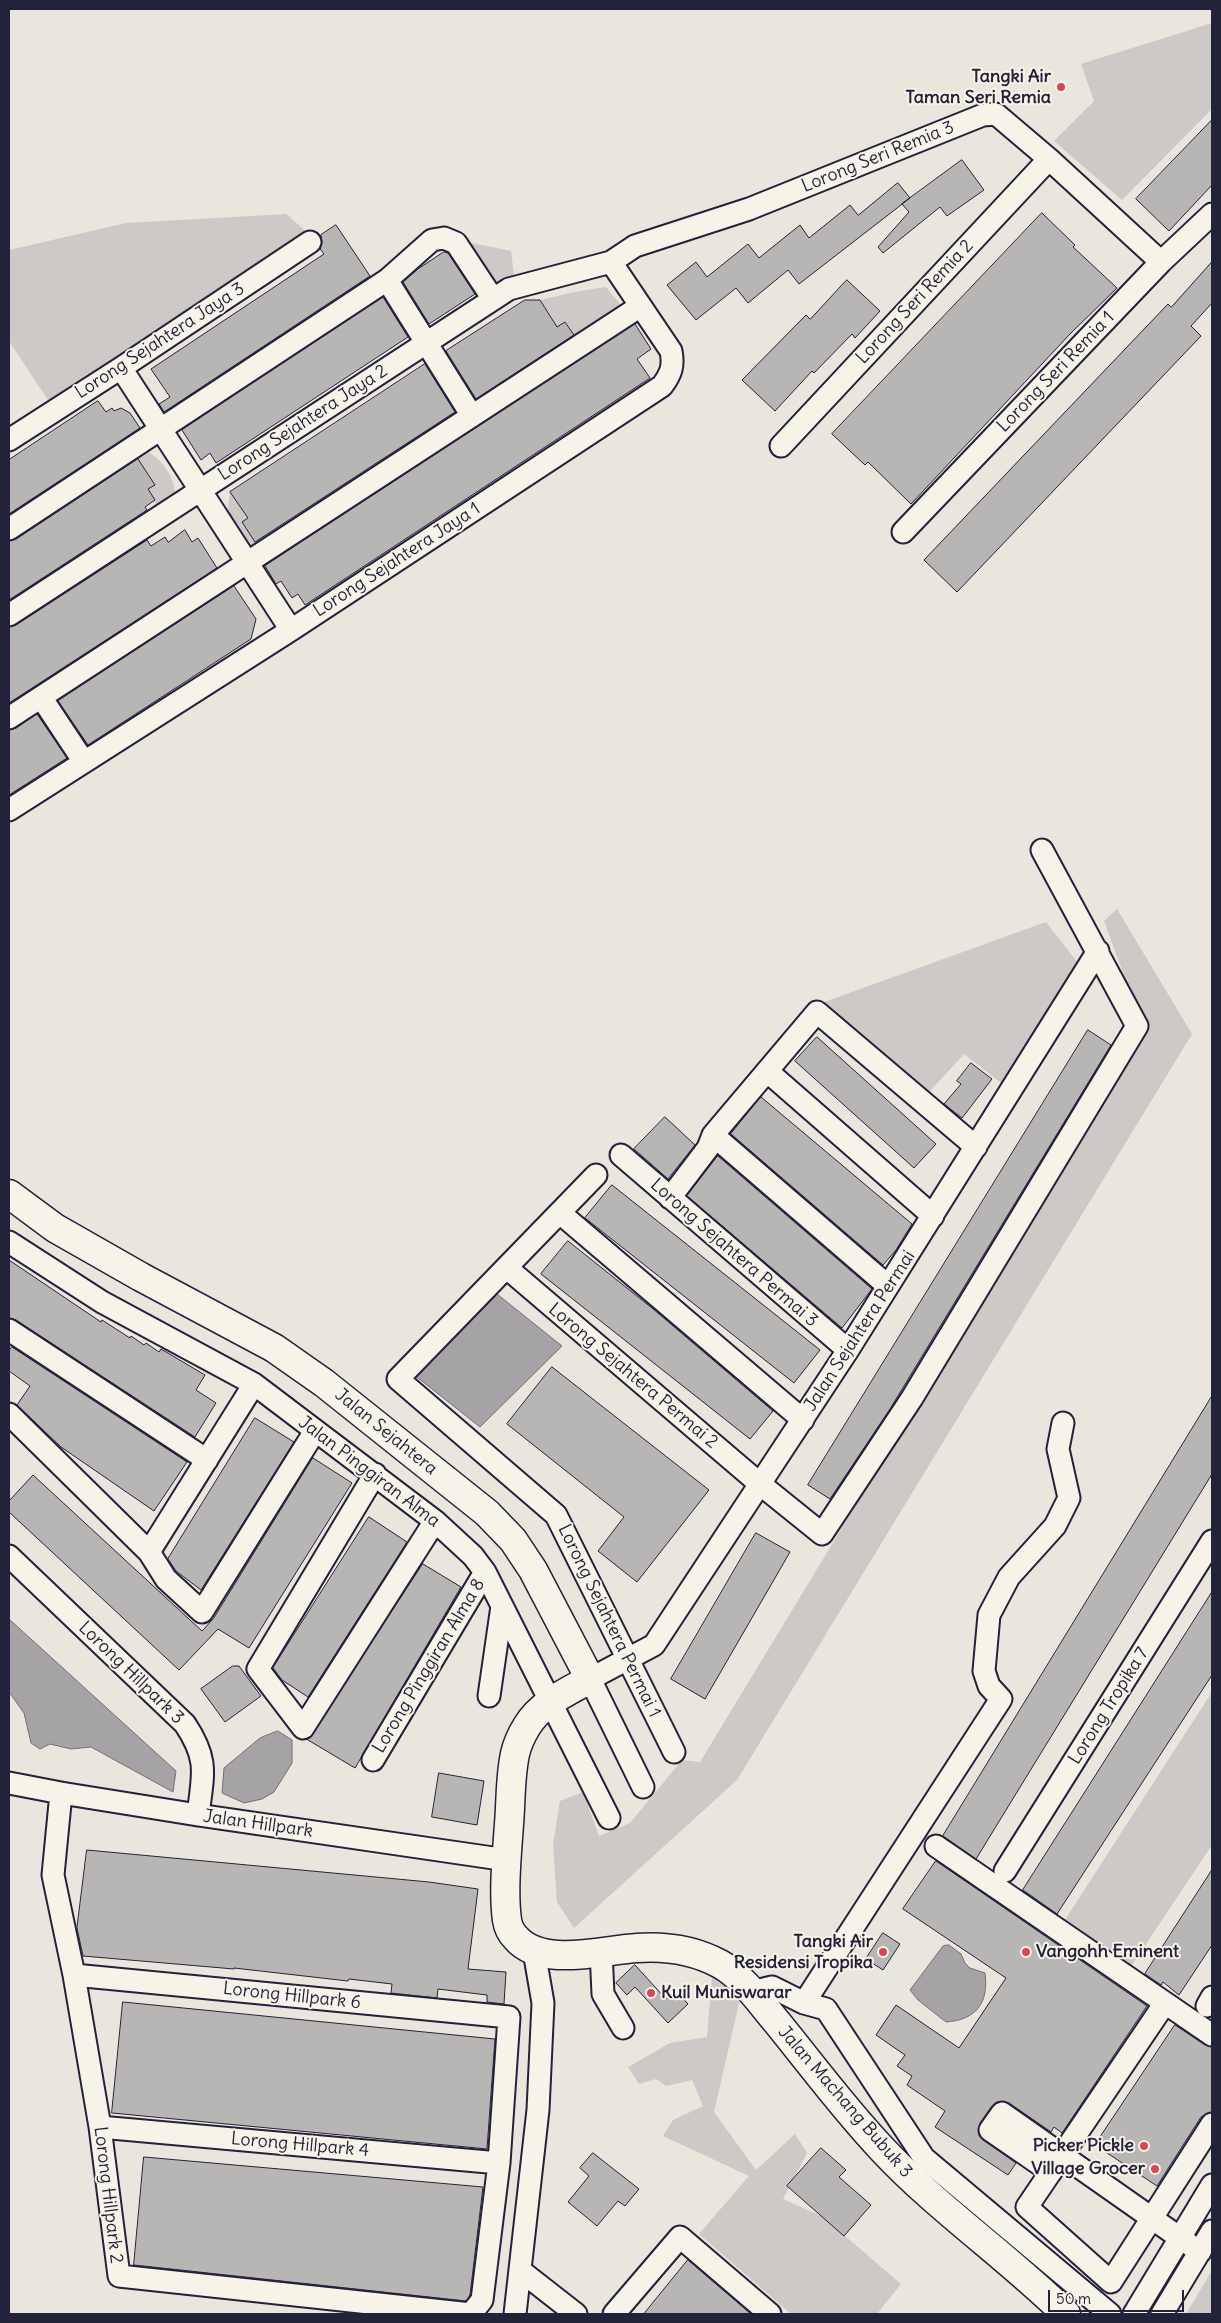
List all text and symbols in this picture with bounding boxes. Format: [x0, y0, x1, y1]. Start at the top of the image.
place label: Tangki Air Taman Seri Remia [905, 66, 1051, 108]
marker: Tangki Air Taman Seri Remia [1055, 81, 1067, 93]
street label: Lorong Seri Remia 3 [799, 117, 957, 197]
street label: Lorong Seri Remia 2 [852, 235, 978, 369]
street label: Lorong Sejahtera Jaya 3 [71, 278, 249, 404]
street label: Lorong Seri Remia 1 [993, 307, 1119, 437]
street label: Lorong Sejahtera Jaya 2 [214, 360, 392, 486]
street label: Lorong Sejahtera Jaya 1 [310, 498, 484, 622]
street label: Lorong Sejahtera Permai 3 [646, 1174, 822, 1332]
street label: Jalan Sejahtera Permai [800, 1247, 920, 1415]
street label: Lorong Sejahtera Permai 2 [544, 1299, 722, 1453]
street label: Jalan Sejahtera [330, 1384, 442, 1480]
street label: Jalan Pinggiran Alma [294, 1412, 444, 1532]
street label: Lorong Sejahtera Permai 1 [553, 1521, 665, 1721]
street label: Lorong Pinggiran Alma 8 [368, 1575, 490, 1757]
street label: Lorong Hillpark 3 [74, 1617, 188, 1729]
street label: Lorong Tropika 7 [1064, 1643, 1154, 1769]
street label: Jalan Hillpark [202, 1806, 314, 1842]
place label: Tangki Air Residensi Tropika [734, 1931, 873, 1974]
place label: Vangohh Eminent [1036, 1941, 1179, 1963]
marker: Tangki Air Residensi Tropika [877, 1946, 889, 1958]
marker: Vangohh Eminent [1020, 1946, 1032, 1958]
street label: Lorong Hillpark 6 [222, 1978, 362, 2014]
place label: Kuil Muniswarar [661, 1982, 792, 2004]
marker: Kuil Muniswarar [645, 1987, 657, 1999]
street label: Jalan Machang Bubuk 3 [773, 2022, 917, 2182]
street label: Lorong Hillpark 2 [89, 2125, 127, 2265]
street label: Lorong Hillpark 4 [230, 2128, 370, 2162]
place label: Picker Pickle [1033, 2135, 1134, 2157]
marker: Picker Pickle [1138, 2140, 1150, 2152]
place label: Village Grocer [1031, 2158, 1145, 2180]
marker: Village Grocer [1149, 2163, 1161, 2175]
scale bar [1051, 2280, 1187, 2312]
text: 50 m [1056, 2289, 1091, 2308]

